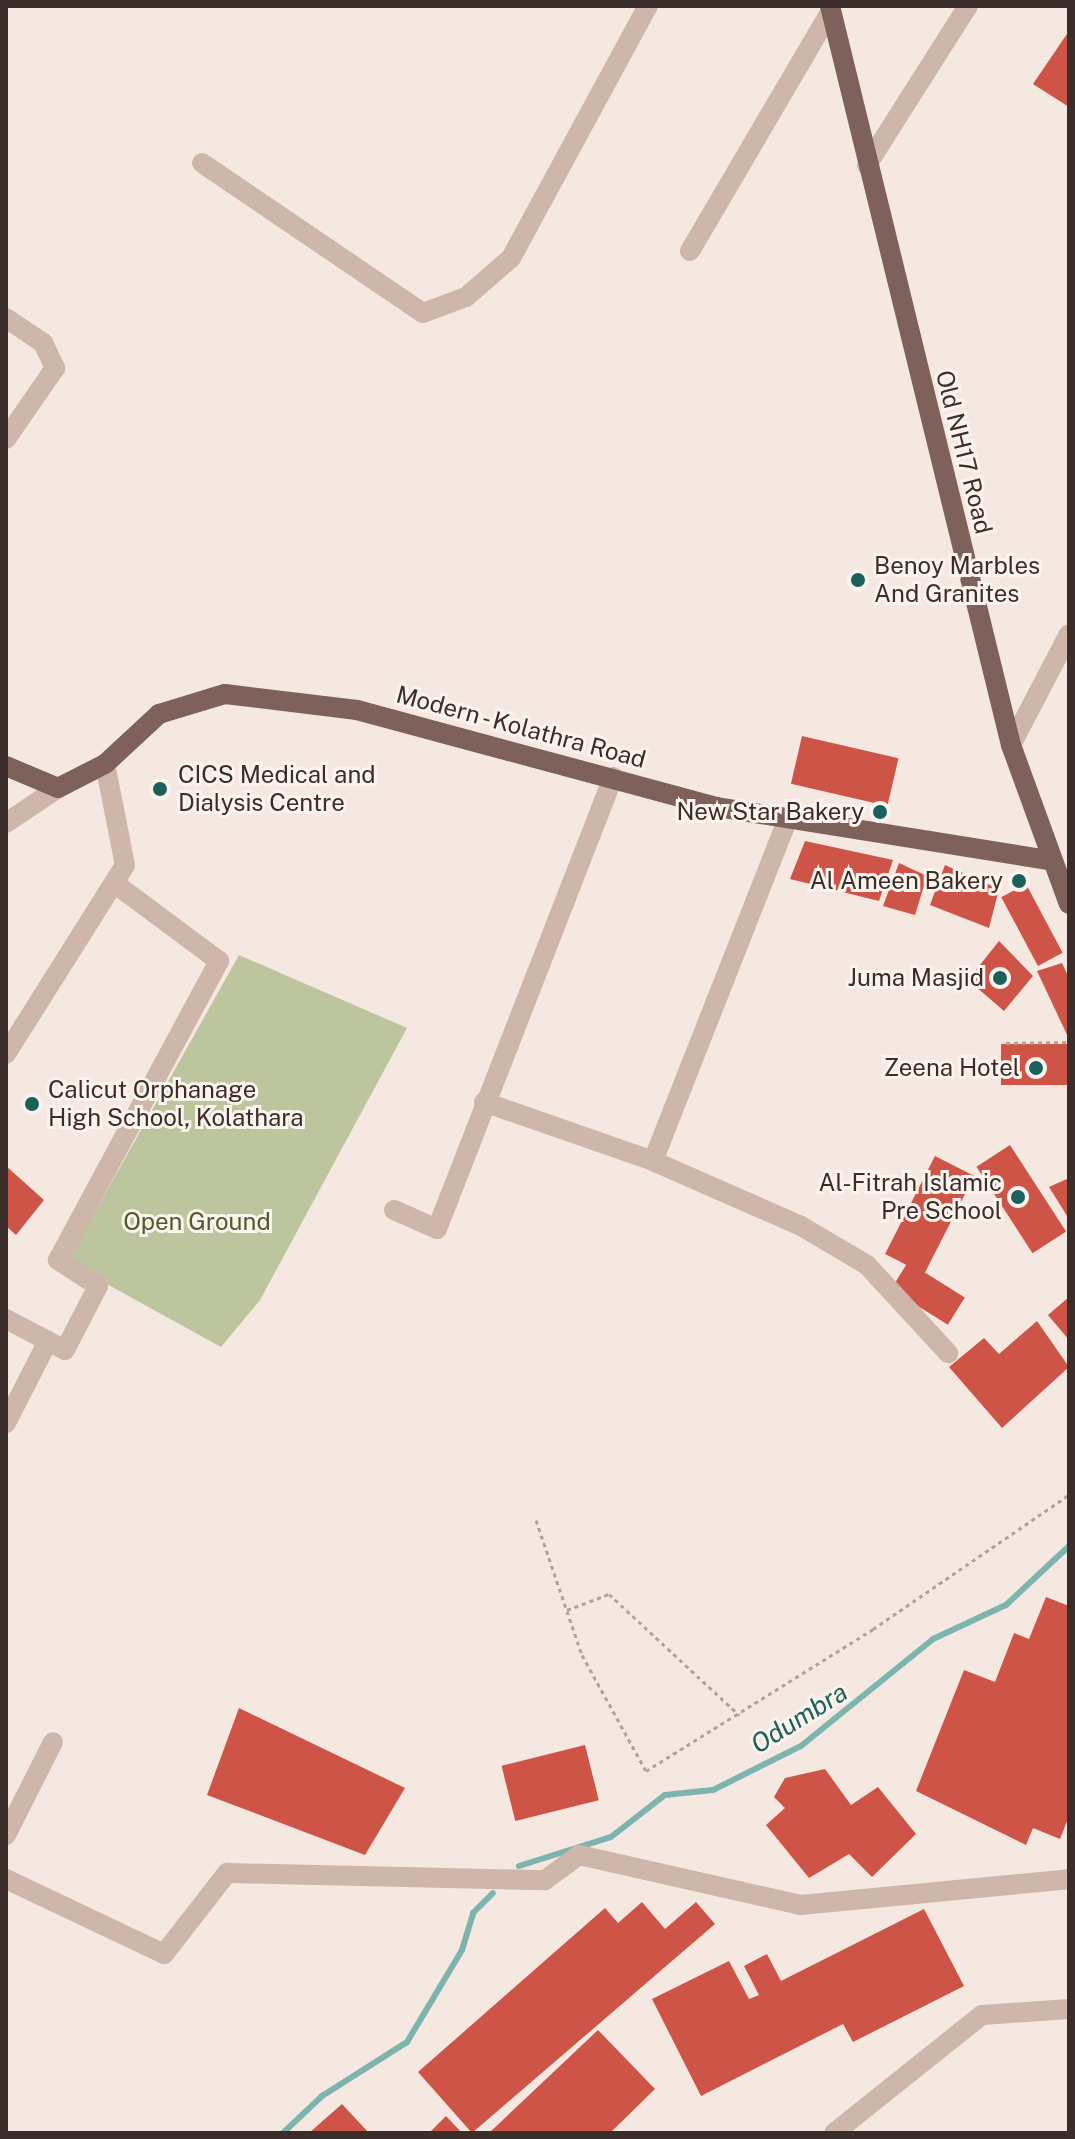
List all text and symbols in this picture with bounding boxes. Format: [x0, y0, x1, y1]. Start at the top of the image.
street label: Old NH17 Road [930, 367, 998, 537]
place label: Benoy Marbles And Granites [874, 552, 1040, 608]
marker: Benoy Marbles And Granites [849, 571, 867, 589]
street label: Modern - Kolathra Road [390, 679, 652, 775]
place label: CICS Medical and Dialysis Centre [178, 761, 376, 817]
marker: CICS Medical and Dialysis Centre [149, 778, 171, 800]
place label: New Star Bakery [676, 798, 864, 826]
marker: New Star Bakery [871, 803, 889, 821]
place label: Al Ameen Bakery [810, 867, 1003, 895]
marker: Al Ameen Bakery [1010, 872, 1028, 890]
place label: Juma Masjid [848, 964, 984, 992]
marker: Juma Masjid [991, 969, 1009, 987]
place label: Zeena Hotel [884, 1054, 1020, 1082]
marker: Zeena Hotel [1027, 1059, 1045, 1077]
place label: Calicut Orphanage High School, Kolathara [48, 1076, 304, 1132]
marker: Calicut Orphanage High School, Kolathara [23, 1095, 41, 1113]
place label: Al-Fitrah Islamic Pre School [819, 1169, 1002, 1225]
marker: Al-Fitrah Islamic Pre School [1009, 1188, 1027, 1206]
park label: Open Ground [123, 1208, 271, 1236]
water label: Odumbra [745, 1676, 853, 1760]

